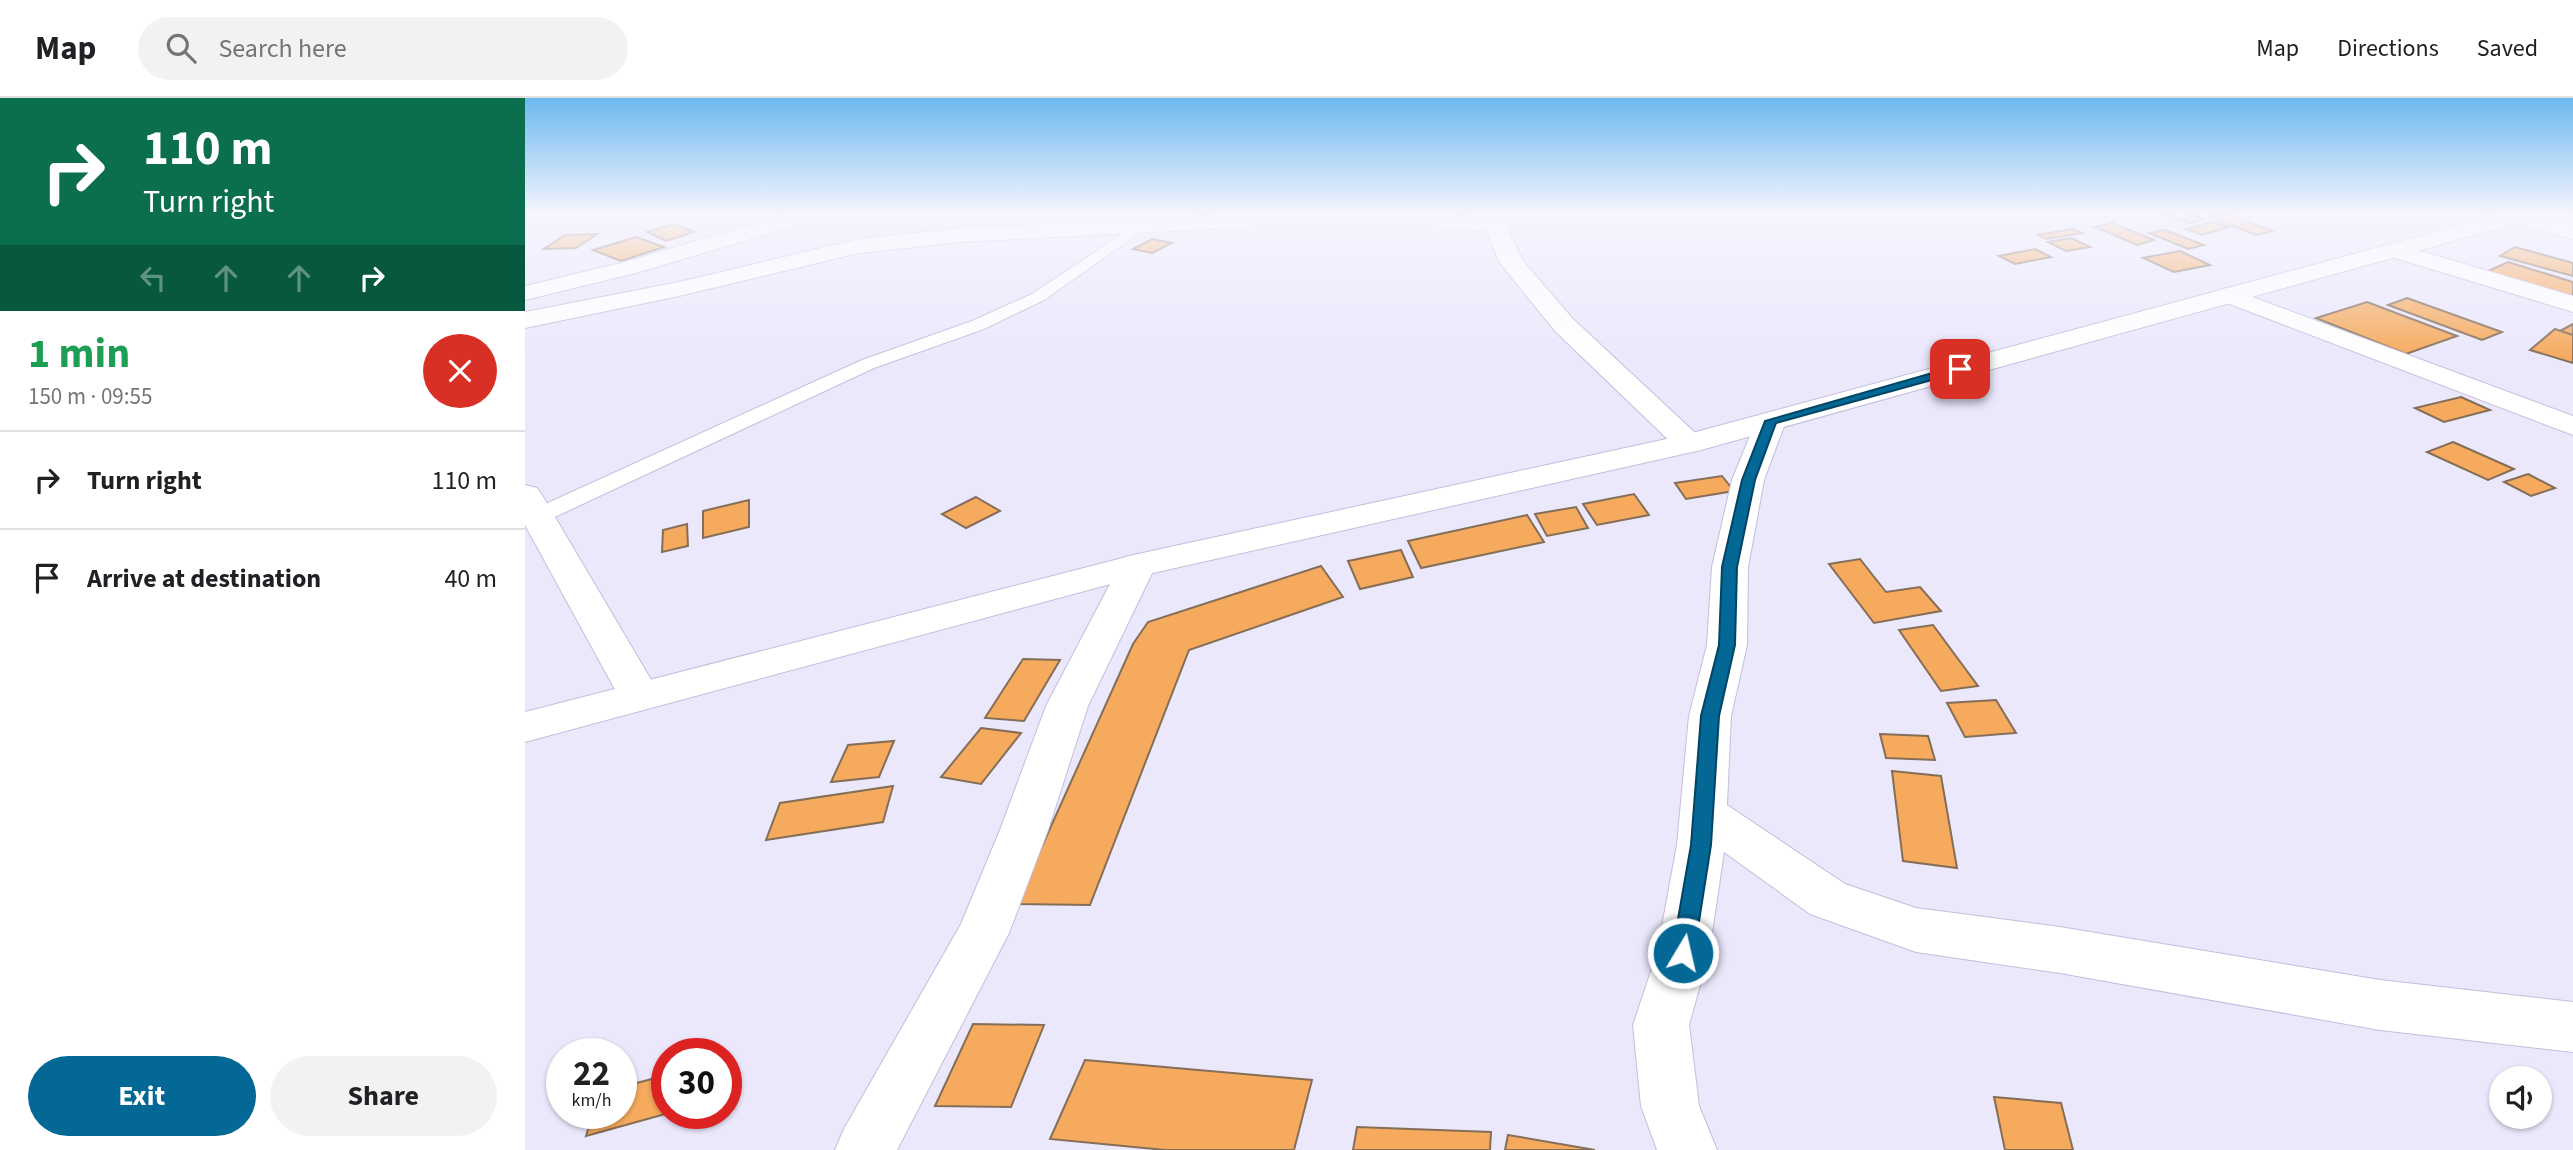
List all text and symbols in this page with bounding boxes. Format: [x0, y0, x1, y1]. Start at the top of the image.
search box [138, 17, 628, 80]
text: Map [35, 25, 96, 72]
icon: search [162, 29, 200, 67]
text: Search here [218, 30, 347, 67]
text: Map [2256, 31, 2299, 66]
text: Directions [2337, 31, 2439, 66]
text: Saved [2477, 31, 2538, 66]
text: 110 m [143, 114, 272, 184]
icon: right [28, 126, 119, 217]
text: Turn right [143, 179, 274, 225]
icon: left [134, 259, 172, 297]
icon: ahead [207, 259, 245, 297]
icon: ahead [280, 259, 318, 297]
icon: right [353, 259, 391, 297]
text: 1 min [28, 324, 130, 384]
button: close [423, 334, 497, 408]
pin [1930, 339, 1990, 399]
icon: arrive [1941, 350, 1979, 388]
text: 150 m · 09:55 [28, 380, 152, 413]
icon: right [28, 461, 66, 499]
text: Turn right [87, 462, 202, 499]
text: 110 m [431, 462, 497, 499]
icon: arrive [28, 559, 66, 597]
text: Arrive at destination [87, 560, 321, 597]
text: 40 m [444, 560, 497, 597]
position arrow [1646, 916, 1720, 990]
speed limit sign: 30 [651, 1038, 742, 1129]
text: 22 [573, 1049, 610, 1099]
button: Exit [28, 1056, 256, 1136]
button: Share [270, 1056, 497, 1136]
map controls [2489, 1066, 2552, 1129]
button: sound [2489, 1066, 2552, 1129]
text: km/h [572, 1088, 611, 1113]

